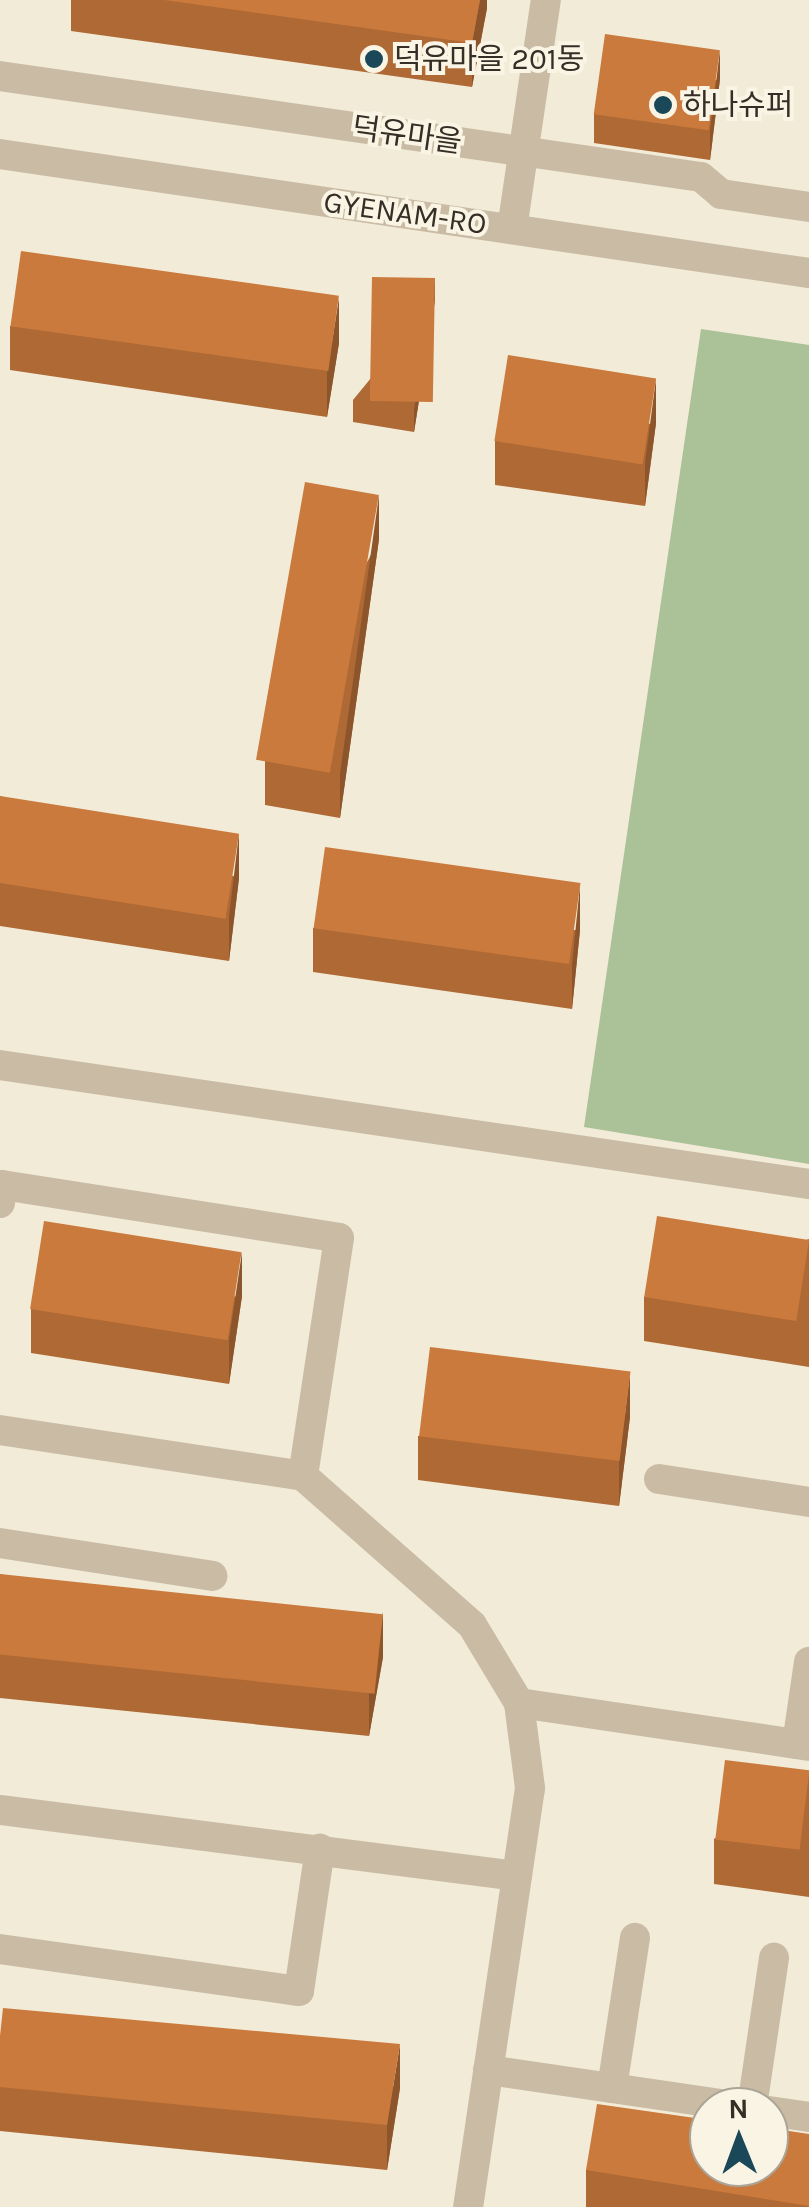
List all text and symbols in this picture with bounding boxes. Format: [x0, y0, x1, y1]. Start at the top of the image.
place label: 덕유마을 201동 [394, 41, 584, 77]
marker: 덕유마을 201동 [363, 48, 385, 70]
place label: 하나슈퍼 [683, 87, 793, 123]
marker: 하나슈퍼 [652, 94, 674, 116]
street label: 덕유마을 [350, 109, 464, 161]
street label: GYENAM-RO [321, 184, 489, 242]
north arrow [689, 2087, 789, 2187]
text: N [728, 2092, 749, 2125]

